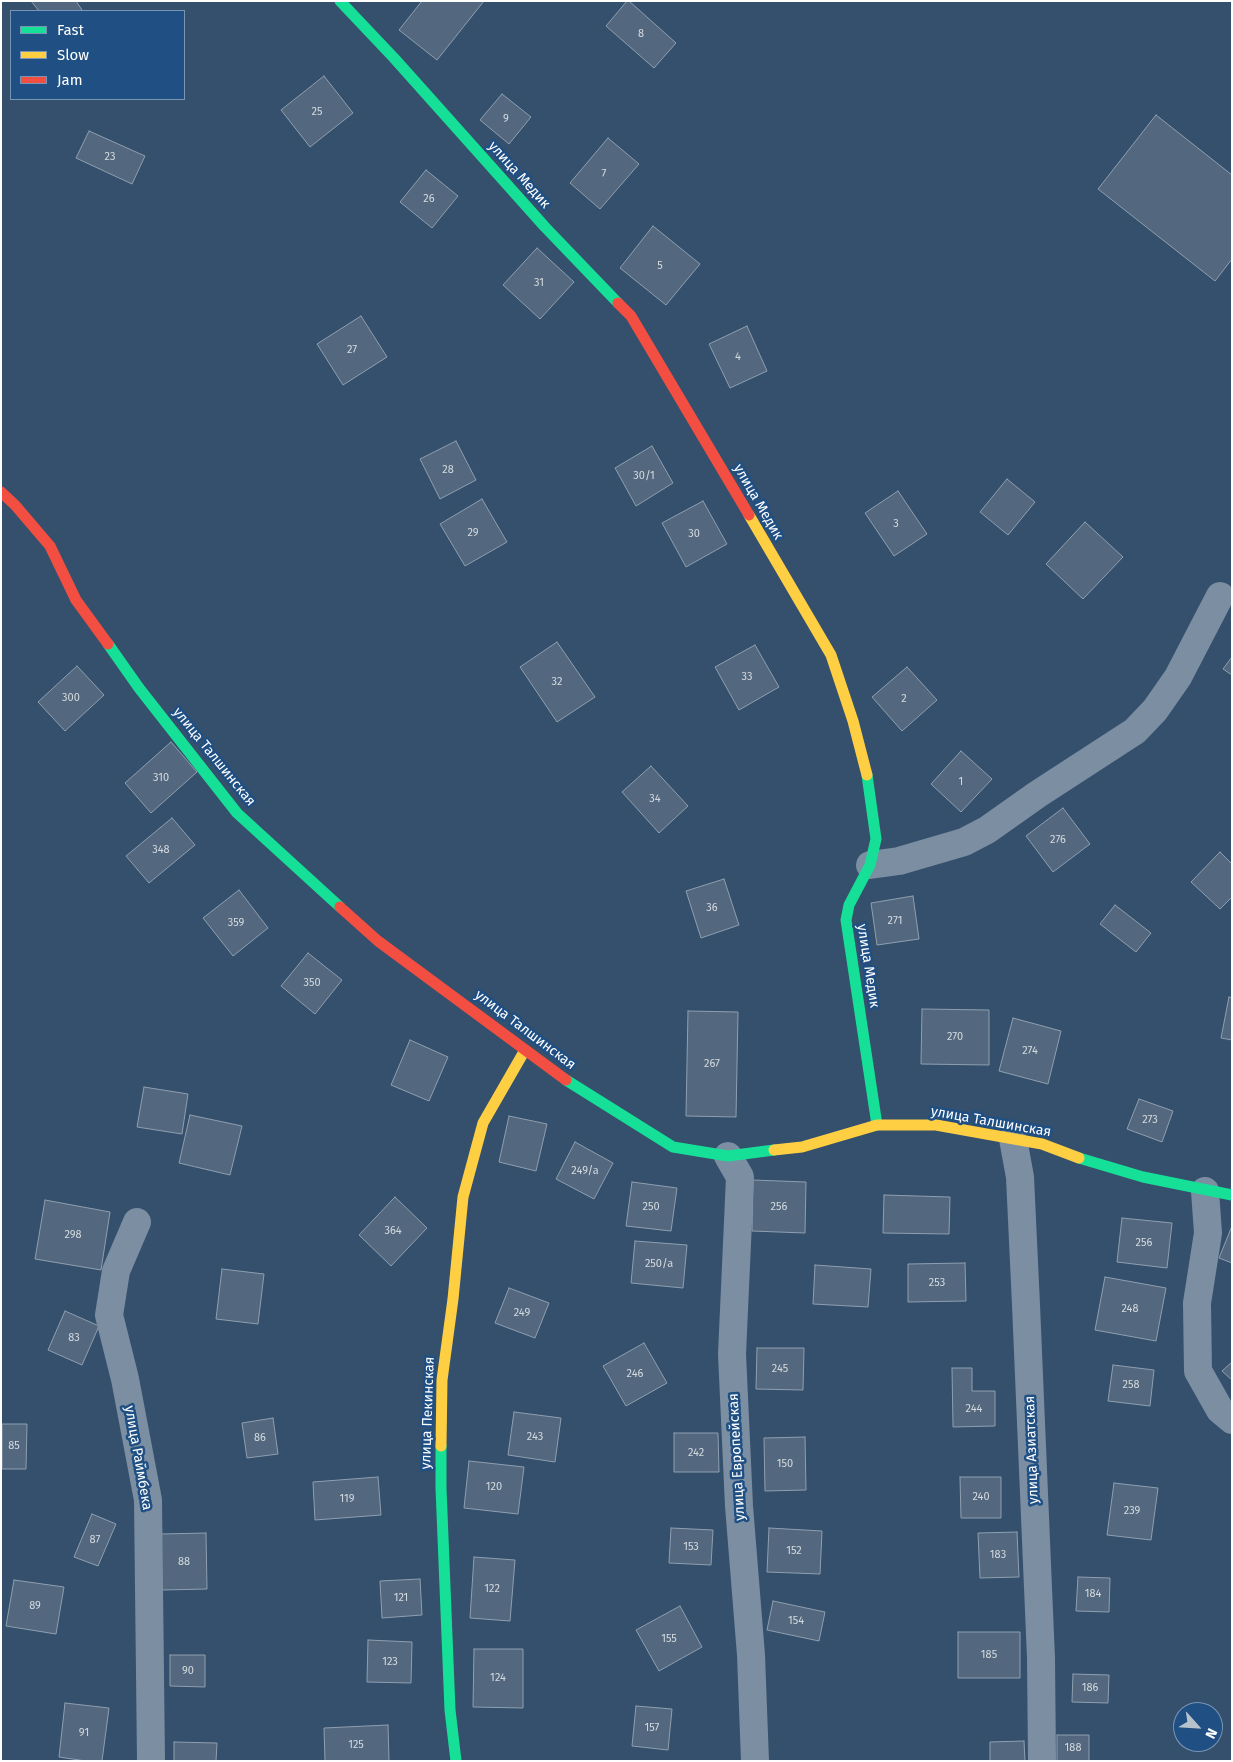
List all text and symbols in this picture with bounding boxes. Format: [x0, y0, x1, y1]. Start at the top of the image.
legend [10, 10, 185, 100]
text: Fast [57, 21, 84, 39]
house number: 8 [638, 27, 644, 41]
text: Slow [57, 46, 89, 64]
text: Jam [57, 71, 83, 89]
house number: 25 [312, 105, 322, 119]
house number: 9 [503, 112, 509, 126]
street label: улица Медик [484, 138, 554, 212]
house number: 23 [105, 150, 115, 164]
house number: 7 [602, 167, 606, 181]
house number: 26 [423, 192, 435, 206]
house number: 5 [657, 259, 663, 273]
house number: 31 [534, 276, 544, 290]
house number: 27 [347, 343, 357, 357]
house number: 4 [735, 350, 741, 364]
street label: улица Медик [730, 461, 786, 543]
house number: 28 [442, 463, 454, 477]
house number: 30/1 [633, 469, 655, 483]
house number: 3 [893, 517, 899, 531]
house number: 29 [467, 526, 479, 540]
house number: 30 [688, 527, 700, 541]
house number: 33 [742, 670, 752, 684]
house number: 32 [552, 675, 562, 689]
house number: 300 [62, 691, 80, 705]
house number: 2 [901, 692, 907, 706]
street label: улица Талшинская [169, 704, 259, 810]
house number: 310 [153, 771, 169, 785]
house number: 1 [959, 775, 963, 789]
house number: 34 [649, 792, 661, 806]
house number: 276 [1050, 833, 1066, 847]
house number: 348 [152, 843, 170, 857]
house number: 36 [706, 901, 718, 915]
house number: 271 [888, 914, 902, 928]
house number: 359 [228, 916, 244, 930]
street label: улица Медик [853, 923, 883, 1009]
house number: 350 [303, 976, 321, 990]
street label: улица Талшинская [471, 987, 579, 1073]
house number: 270 [947, 1030, 963, 1044]
house number: 274 [1022, 1044, 1038, 1058]
house number: 267 [704, 1057, 720, 1071]
street label: улица Талшинская [930, 1103, 1052, 1141]
house number: 273 [1142, 1113, 1158, 1127]
house number: 249/а [571, 1164, 599, 1178]
house number: 250 [642, 1200, 660, 1214]
house number: 256 [771, 1200, 787, 1214]
house number: 364 [384, 1224, 402, 1238]
house number: 298 [64, 1228, 82, 1242]
house number: 256 [1136, 1236, 1152, 1250]
house number: 250/а [645, 1257, 673, 1271]
house number: 253 [929, 1276, 945, 1290]
house number: 248 [1121, 1302, 1139, 1316]
house number: 249 [514, 1306, 530, 1320]
house number: 83 [68, 1331, 80, 1345]
street label: улица Пекинская [418, 1356, 438, 1470]
house number: 245 [772, 1362, 788, 1376]
house number: 246 [627, 1367, 643, 1381]
house number: 258 [1122, 1378, 1140, 1392]
street label: улица Европейская [725, 1393, 749, 1521]
street label: улица Азиатская [1022, 1395, 1042, 1505]
house number: 244 [966, 1402, 982, 1416]
street label: улица Раймбека [121, 1404, 155, 1512]
house number: 243 [527, 1430, 543, 1444]
house number: 86 [254, 1431, 266, 1445]
house number: 85 [8, 1439, 20, 1453]
house number: 242 [688, 1446, 704, 1460]
house number: 150 [777, 1457, 793, 1471]
house number: 120 [486, 1480, 502, 1494]
house number: 240 [972, 1490, 990, 1504]
house number: 119 [339, 1492, 355, 1506]
house number: 239 [1124, 1504, 1140, 1518]
house number: 87 [90, 1533, 100, 1547]
house number: 153 [683, 1540, 699, 1554]
house number: 152 [786, 1544, 802, 1558]
house number: 183 [990, 1548, 1006, 1562]
house number: 88 [178, 1555, 190, 1569]
house number: 122 [484, 1582, 500, 1596]
house number: 184 [1085, 1587, 1101, 1601]
house number: 121 [394, 1591, 408, 1605]
house number: 89 [29, 1599, 41, 1613]
house number: 154 [788, 1614, 804, 1628]
house number: 155 [661, 1632, 677, 1646]
house number: 185 [981, 1648, 997, 1662]
house number: 123 [382, 1655, 398, 1669]
house number: 90 [182, 1664, 194, 1678]
house number: 124 [490, 1671, 506, 1685]
house number: 186 [1082, 1681, 1098, 1695]
north arrow [1173, 1702, 1223, 1752]
house number: 157 [645, 1721, 659, 1735]
text: N [1201, 1725, 1221, 1741]
house number: 91 [79, 1726, 89, 1740]
house number: 125 [348, 1738, 364, 1752]
house number: 188 [1065, 1741, 1081, 1755]

